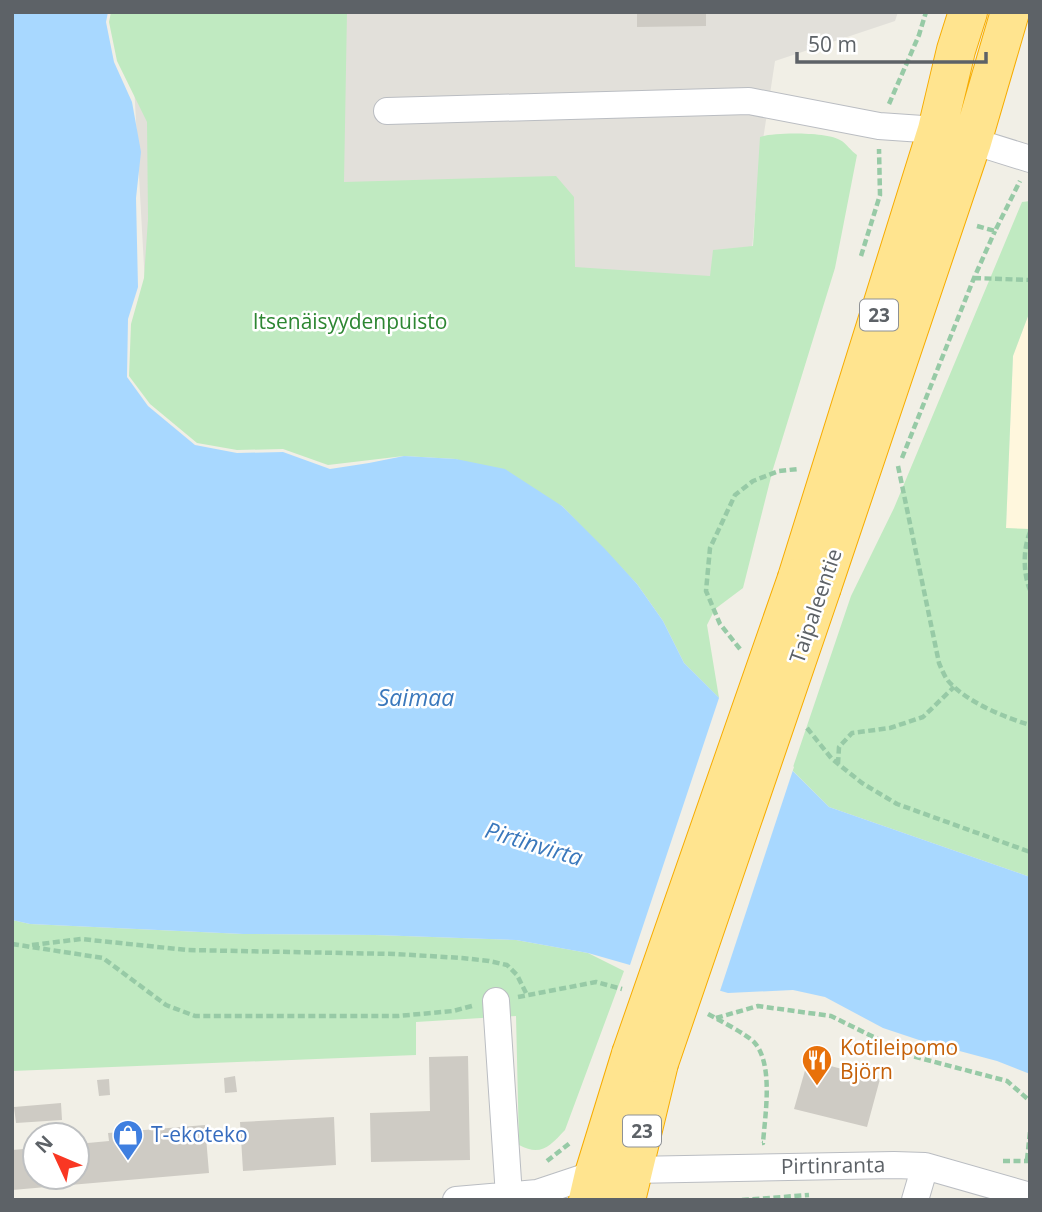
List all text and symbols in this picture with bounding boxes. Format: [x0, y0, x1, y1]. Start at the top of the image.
scale bar [797, 21, 986, 65]
text: 50 m [808, 30, 857, 58]
road number: 23 [860, 300, 898, 330]
park label: Itsenäisyydenpuisto [253, 307, 447, 335]
street label: Taipaleentie [782, 545, 848, 667]
water label: Saimaa [378, 681, 454, 713]
water label: Pirtinvirta [482, 813, 587, 873]
place label: Kotileipomo Björn [840, 1033, 958, 1085]
restaurant icon: Kotileipomo Björn [800, 1043, 834, 1087]
road number: 23 [623, 1116, 661, 1147]
shop icon: T-ekoteko [111, 1118, 145, 1162]
place label: T-ekoteko [151, 1120, 248, 1148]
north arrow [21, 1121, 91, 1191]
text: N [29, 1130, 58, 1159]
street label: Pirtinranta [781, 1150, 885, 1180]

